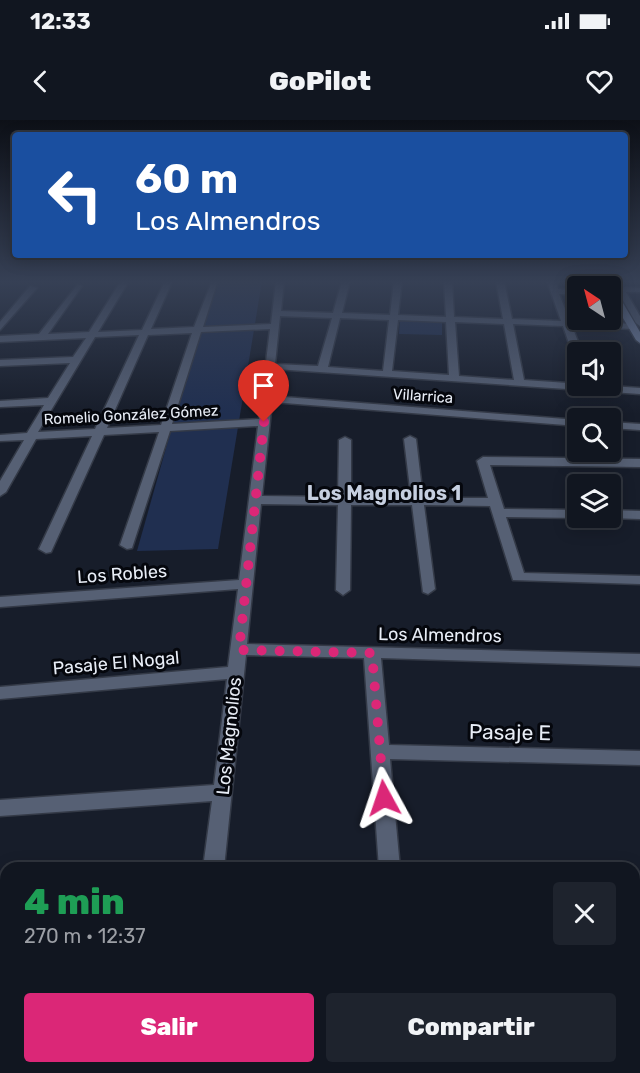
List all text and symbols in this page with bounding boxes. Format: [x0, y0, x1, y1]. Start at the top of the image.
text: 12:33 [30, 8, 91, 35]
icon: back [24, 65, 57, 98]
text: GoPilot [269, 65, 371, 97]
icon: heart [583, 65, 616, 98]
text: 60 m [135, 154, 238, 204]
icon: left [36, 156, 114, 234]
text: Los Almendros [135, 205, 321, 237]
north arrow [567, 276, 621, 330]
map controls [567, 276, 621, 528]
button: sound [567, 342, 621, 396]
pin [238, 360, 289, 422]
icon: arrive [247, 369, 280, 402]
street label: Villarrica [392, 385, 454, 407]
street label: Romelio González Gómez [43, 401, 219, 429]
button: search [567, 408, 621, 462]
button: layers [567, 474, 621, 528]
district label: Los Magnolios 1 [307, 481, 461, 505]
street label: Los Robles [76, 560, 168, 588]
street label: Los Almendros [378, 623, 502, 647]
street label: Pasaje El Nogal [52, 646, 180, 680]
street label: Los Magnolios [212, 676, 246, 796]
street label: Pasaje E [469, 719, 551, 745]
position arrow [352, 766, 416, 830]
text: 4 min [24, 880, 125, 923]
button: close [553, 882, 616, 945]
text: 270 m · 12:37 [24, 924, 145, 948]
button: Salir [24, 993, 314, 1062]
button: Compartir [326, 993, 616, 1062]

